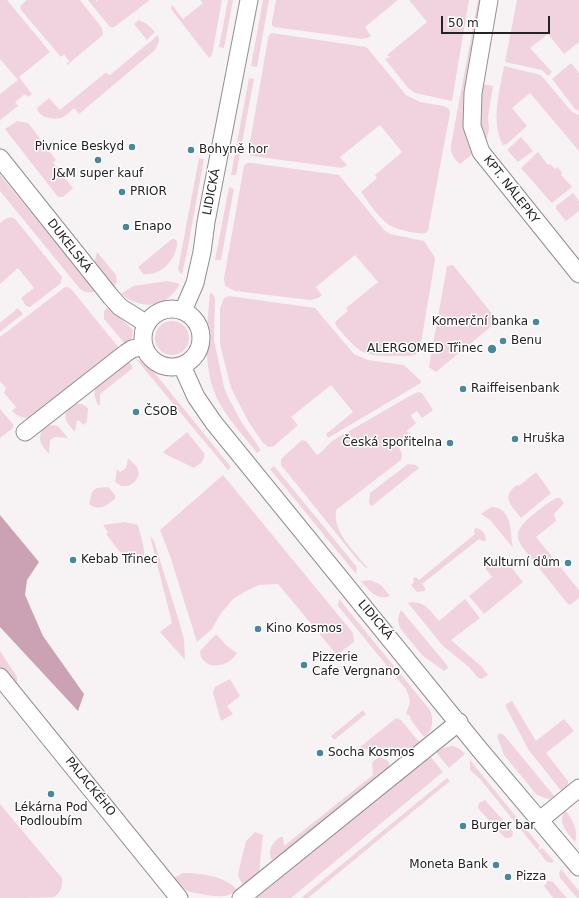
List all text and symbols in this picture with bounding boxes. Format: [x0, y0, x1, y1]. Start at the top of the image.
scale bar [443, 8, 552, 34]
text: 50 m [448, 16, 479, 30]
place label: Pivnice Beskyd [35, 140, 124, 154]
marker: Pivnice Beskyd [127, 142, 137, 152]
place label: Bohyně hor [199, 143, 268, 157]
marker: Bohyně hor [186, 145, 196, 155]
street label: KPT. NÁLEPKY [480, 153, 542, 227]
marker: J&M super kauf [93, 155, 103, 165]
place label: J&M super kauf [53, 167, 143, 181]
street label: LIDICKÁ [200, 167, 224, 217]
place label: PRIOR [130, 185, 167, 199]
marker: PRIOR [117, 187, 127, 197]
street label: DUKELSKÁ [44, 216, 94, 276]
place label: Enapo [134, 220, 172, 234]
marker: Enapo [121, 222, 131, 232]
place label: Komerční banka [432, 315, 528, 329]
marker: Komerční banka [531, 317, 541, 327]
place label: Benu [511, 334, 542, 348]
marker: Benu [498, 336, 508, 346]
place label: ALERGOMED Třinec [367, 342, 483, 356]
marker: ALERGOMED Třinec [486, 343, 498, 355]
place label: Raiffeisenbank [471, 382, 560, 396]
marker: Raiffeisenbank [458, 384, 468, 394]
place label: ČSOB [144, 405, 178, 419]
marker: ČSOB [131, 407, 141, 417]
place label: Hruška [523, 432, 565, 446]
marker: Hruška [510, 434, 520, 444]
place label: Česká spořitelna [342, 436, 442, 450]
marker: Česká spořitelna [445, 438, 455, 448]
place label: Kebab Třinec [81, 553, 157, 567]
marker: Kebab Třinec [68, 555, 78, 565]
place label: Kulturní dům [483, 556, 560, 570]
marker: Kulturní dům [563, 558, 573, 568]
street label: LIDICKÁ [354, 597, 396, 643]
place label: Kino Kosmos [266, 622, 342, 636]
marker: Kino Kosmos [253, 624, 263, 634]
place label: Pizzerie Cafe Vergnano [312, 651, 400, 679]
marker: Pizzerie Cafe Vergnano [299, 660, 309, 670]
place label: Socha Kosmos [328, 746, 414, 760]
marker: Socha Kosmos [315, 748, 325, 758]
street label: PALACKÉHO [62, 755, 118, 819]
marker: Lékárna Pod Podloubím [46, 789, 56, 799]
place label: Lékárna Pod Podloubím [14, 801, 88, 829]
place label: Burger bar [471, 819, 535, 833]
marker: Burger bar [458, 821, 468, 831]
place label: Moneta Bank [409, 858, 488, 872]
marker: Moneta Bank [491, 860, 501, 870]
place label: Pizza [516, 870, 546, 884]
marker: Pizza [503, 872, 513, 882]

